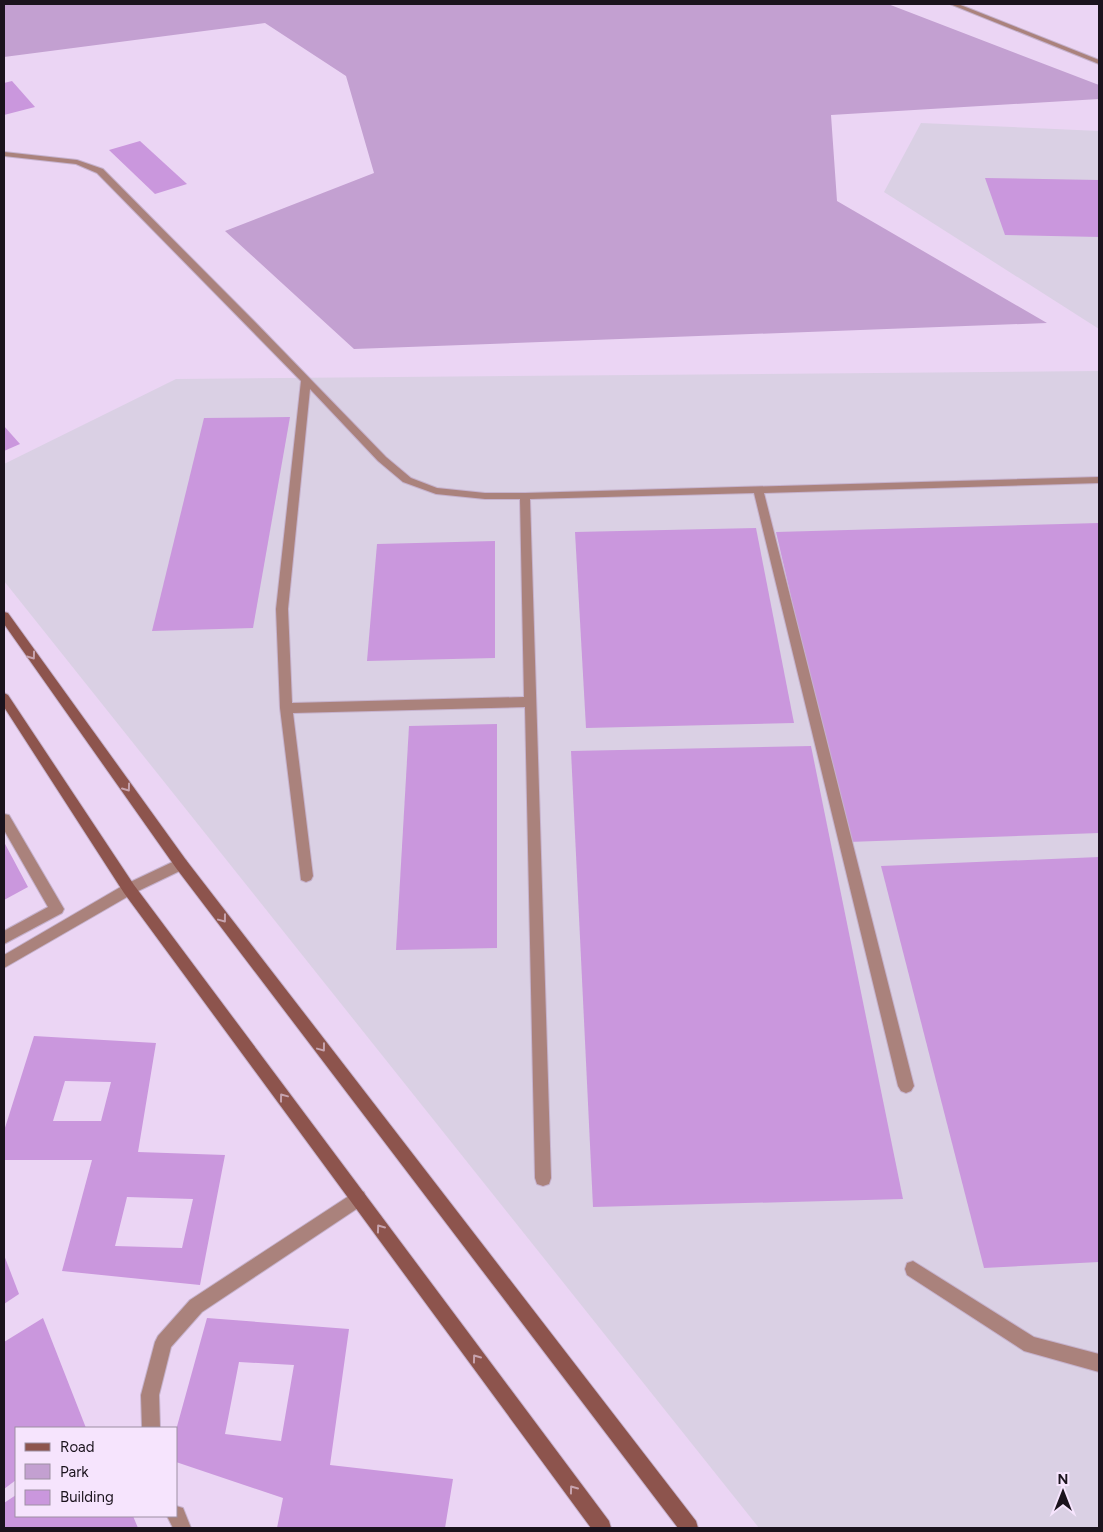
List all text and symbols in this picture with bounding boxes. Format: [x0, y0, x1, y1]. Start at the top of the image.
one-way arrow [26, 650, 35, 660]
one-way arrow [121, 782, 130, 792]
one-way arrow [217, 913, 226, 923]
one-way arrow [316, 1042, 324, 1051]
one-way arrow [280, 1093, 289, 1103]
one-way arrow [377, 1224, 386, 1234]
one-way arrow [474, 1355, 482, 1364]
legend [15, 1427, 178, 1517]
text: Road [60, 1438, 95, 1456]
text: Park [60, 1463, 89, 1481]
north arrow [1038, 1467, 1088, 1517]
text: N [1058, 1471, 1068, 1488]
one-way arrow [570, 1485, 579, 1495]
text: Building [60, 1488, 114, 1506]

